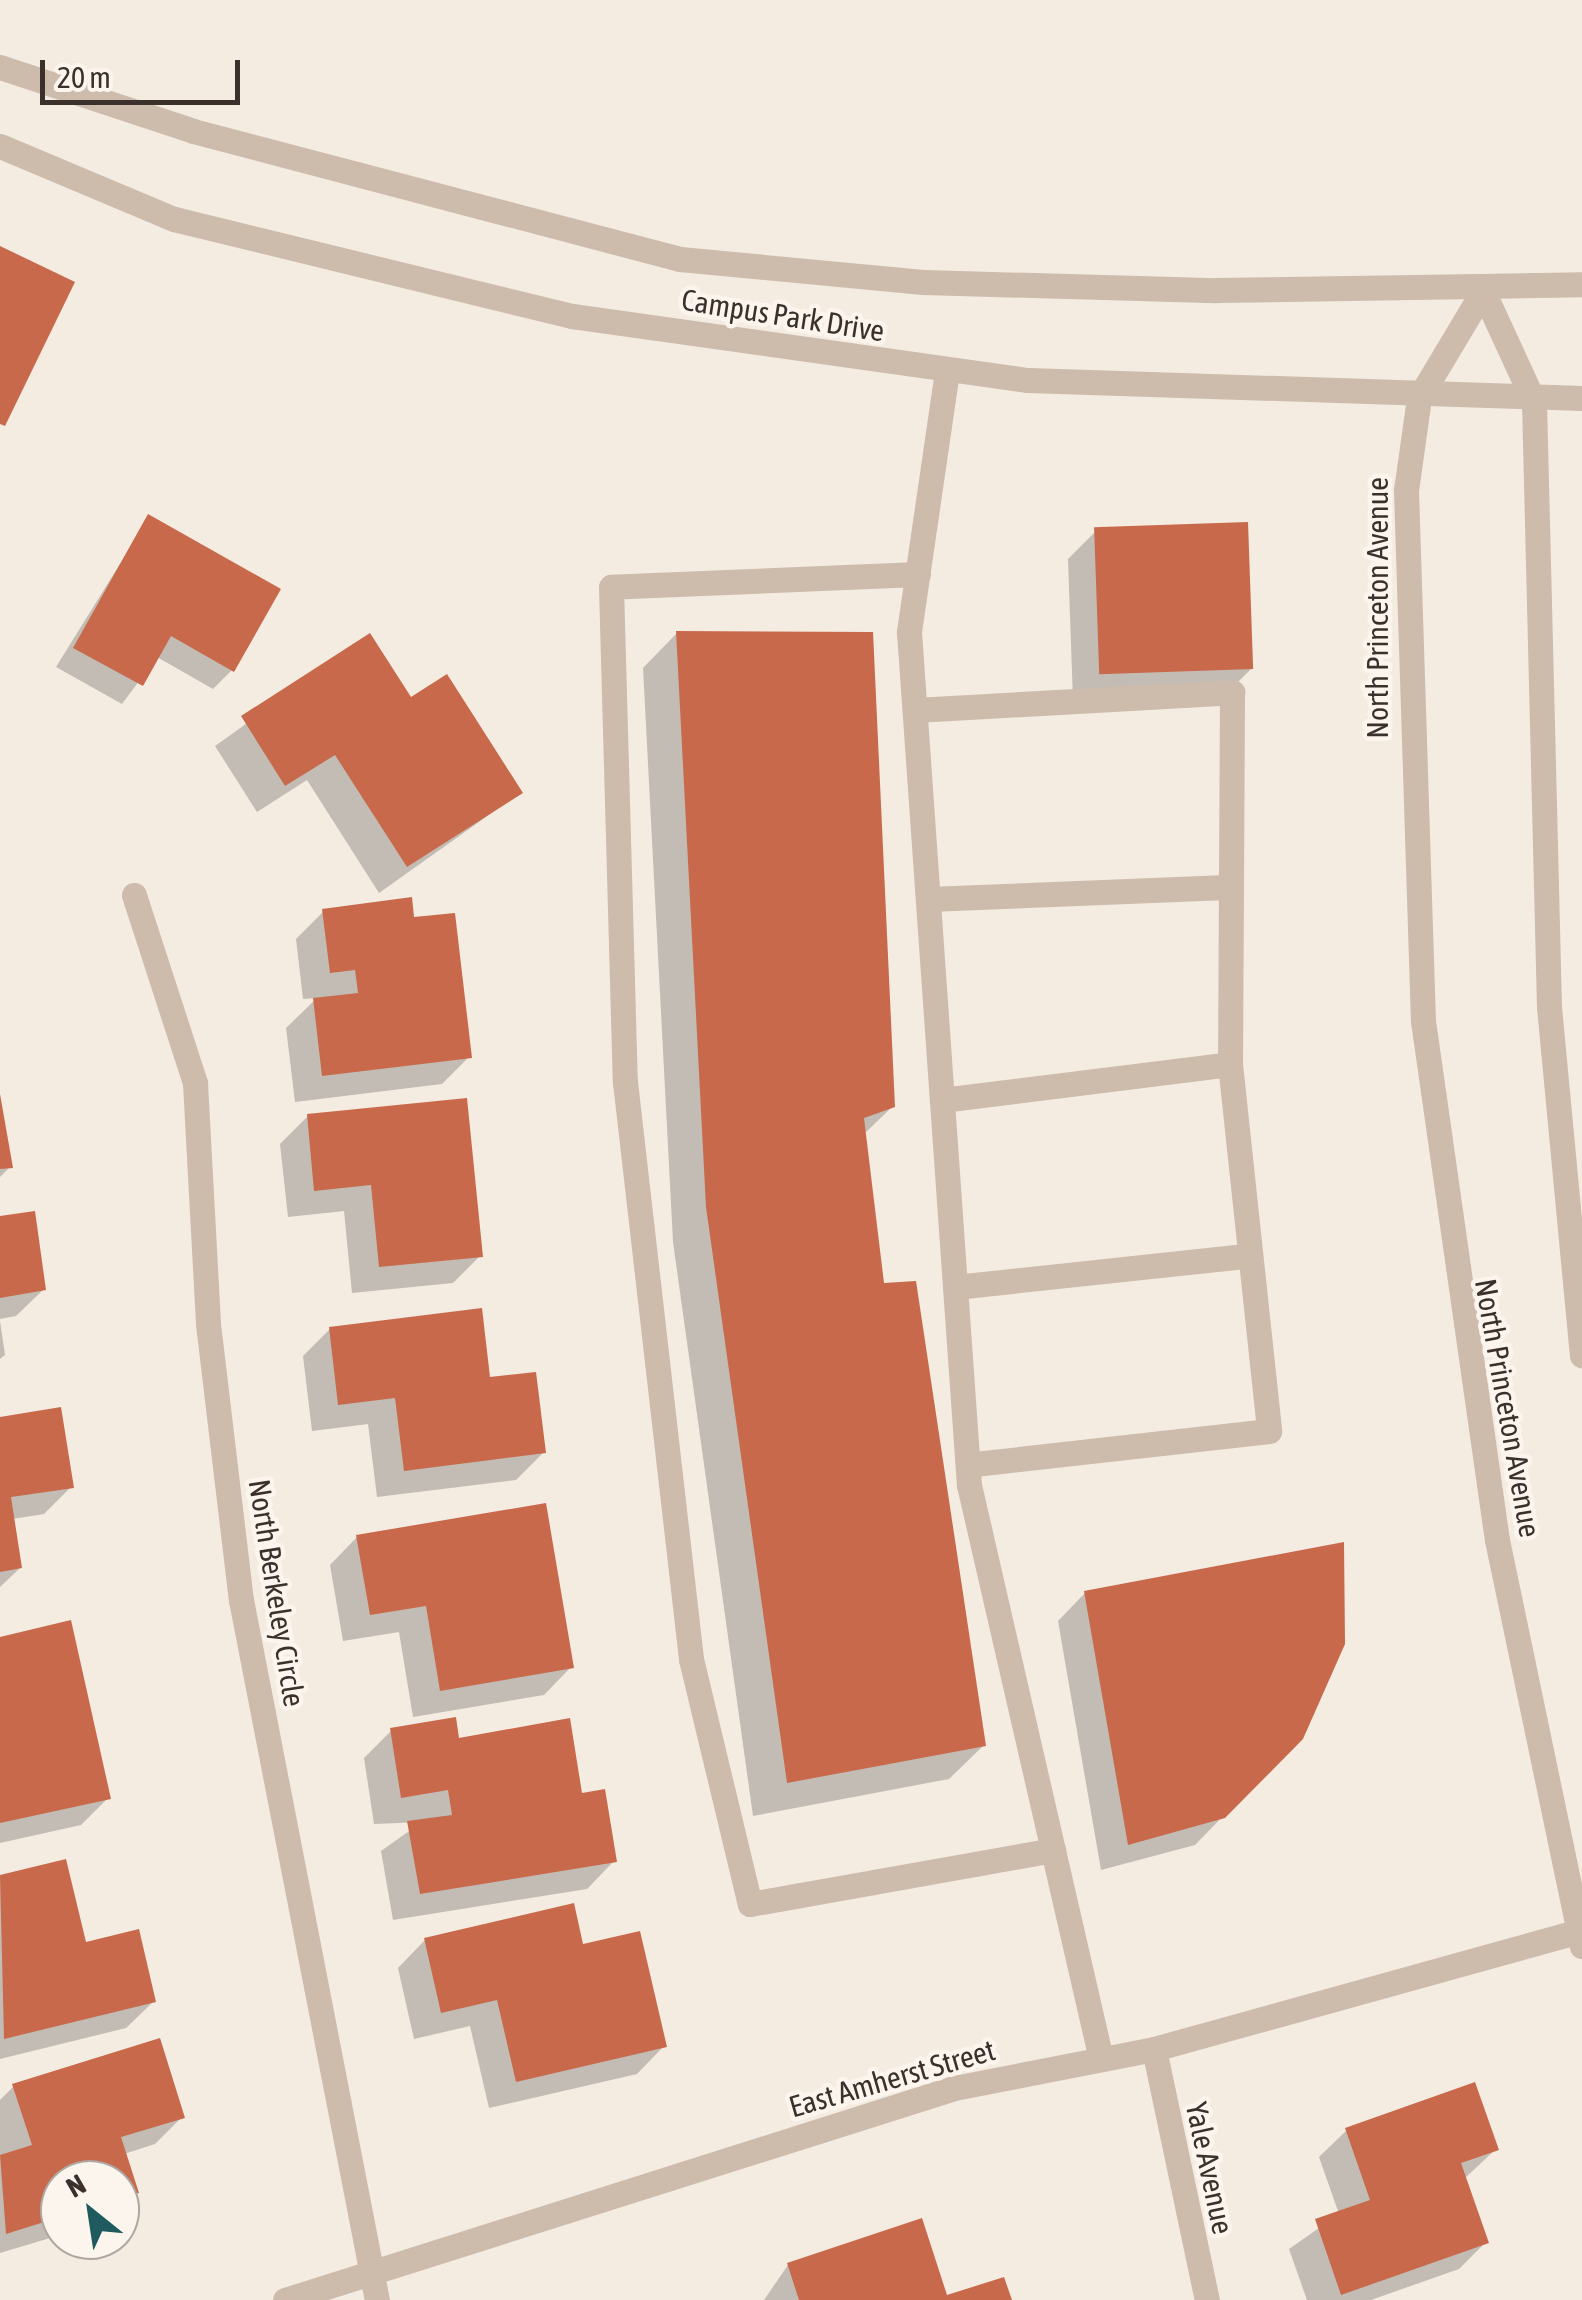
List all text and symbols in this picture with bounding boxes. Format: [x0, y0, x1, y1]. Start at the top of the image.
scale bar [45, 40, 245, 102]
text: 20 m [57, 60, 111, 94]
street label: Campus Park Drive [679, 281, 887, 349]
street label: North Princeton Avenue [1359, 477, 1395, 739]
street label: North Princeton Avenue [1468, 1276, 1548, 1540]
street label: North Berkeley Circle [241, 1477, 313, 1709]
street label: East Amherst Street [785, 2031, 999, 2125]
street label: Yale Avenue [1178, 2099, 1242, 2237]
north arrow [40, 2160, 140, 2260]
text: N [61, 2168, 91, 2204]

